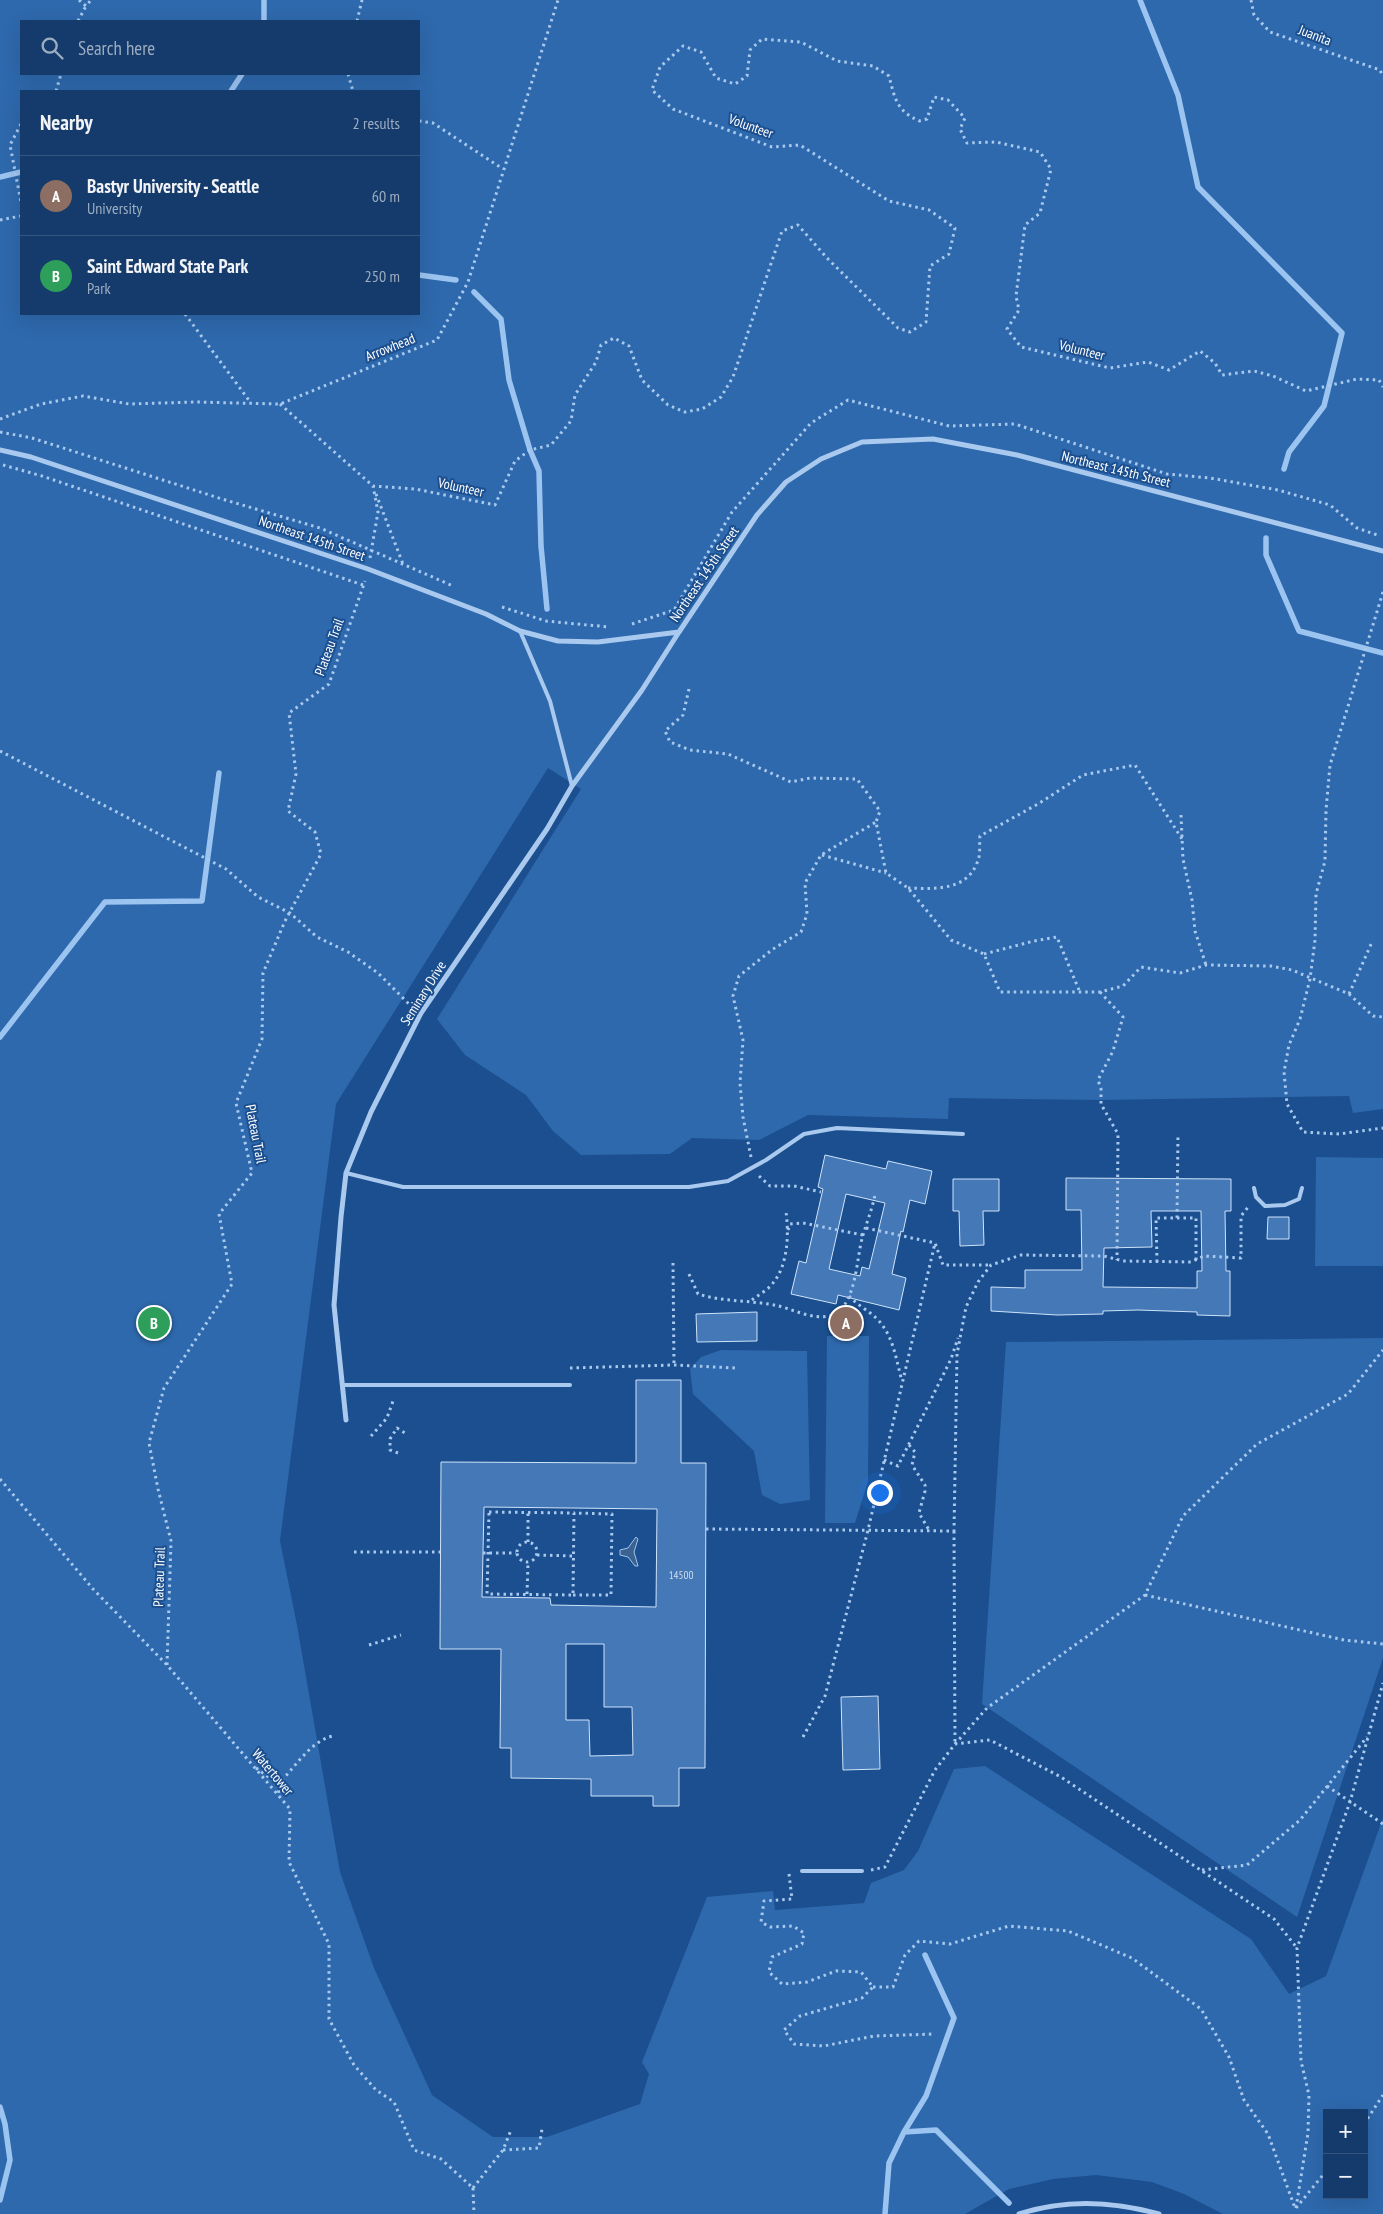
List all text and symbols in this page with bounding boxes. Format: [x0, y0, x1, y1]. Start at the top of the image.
search box [20, 20, 420, 75]
street label: Juanita [1295, 20, 1334, 49]
icon: search [38, 34, 66, 62]
text: Search here [78, 36, 155, 60]
text: Nearby [40, 109, 93, 136]
street label: Volunteer [725, 109, 776, 142]
text: 2 results [353, 113, 400, 133]
text: Bastyr University - Seattle [87, 174, 259, 198]
text: A [52, 186, 60, 206]
text: 60 m [372, 186, 400, 206]
text: University [87, 198, 142, 218]
text: Saint Edward State Park [87, 254, 248, 278]
text: B [52, 266, 60, 286]
text: 250 m [365, 266, 400, 286]
text: Park [87, 278, 111, 298]
street label: Arrowhead [362, 329, 418, 365]
street label: Volunteer [1056, 335, 1107, 364]
street label: Northeast 145th Street [1060, 447, 1172, 491]
street label: Volunteer [435, 473, 486, 501]
street label: Northeast 145th Street [256, 511, 368, 565]
street label: Northeast 145th Street [665, 523, 743, 625]
street label: Plateau Trail [310, 615, 348, 678]
street label: Seminary Drive [396, 957, 450, 1029]
street label: Plateau Trail [241, 1103, 271, 1166]
pin: B [138, 1304, 170, 1342]
pin: A [830, 1304, 862, 1342]
your location [867, 1480, 893, 1506]
street label: Plateau Trail [149, 1546, 169, 1607]
house number: 14500 [669, 1568, 693, 1582]
street label: Watertower [248, 1745, 298, 1799]
map controls [1323, 2109, 1368, 2199]
button: + [1323, 2109, 1368, 2154]
button: − [1323, 2154, 1368, 2199]

